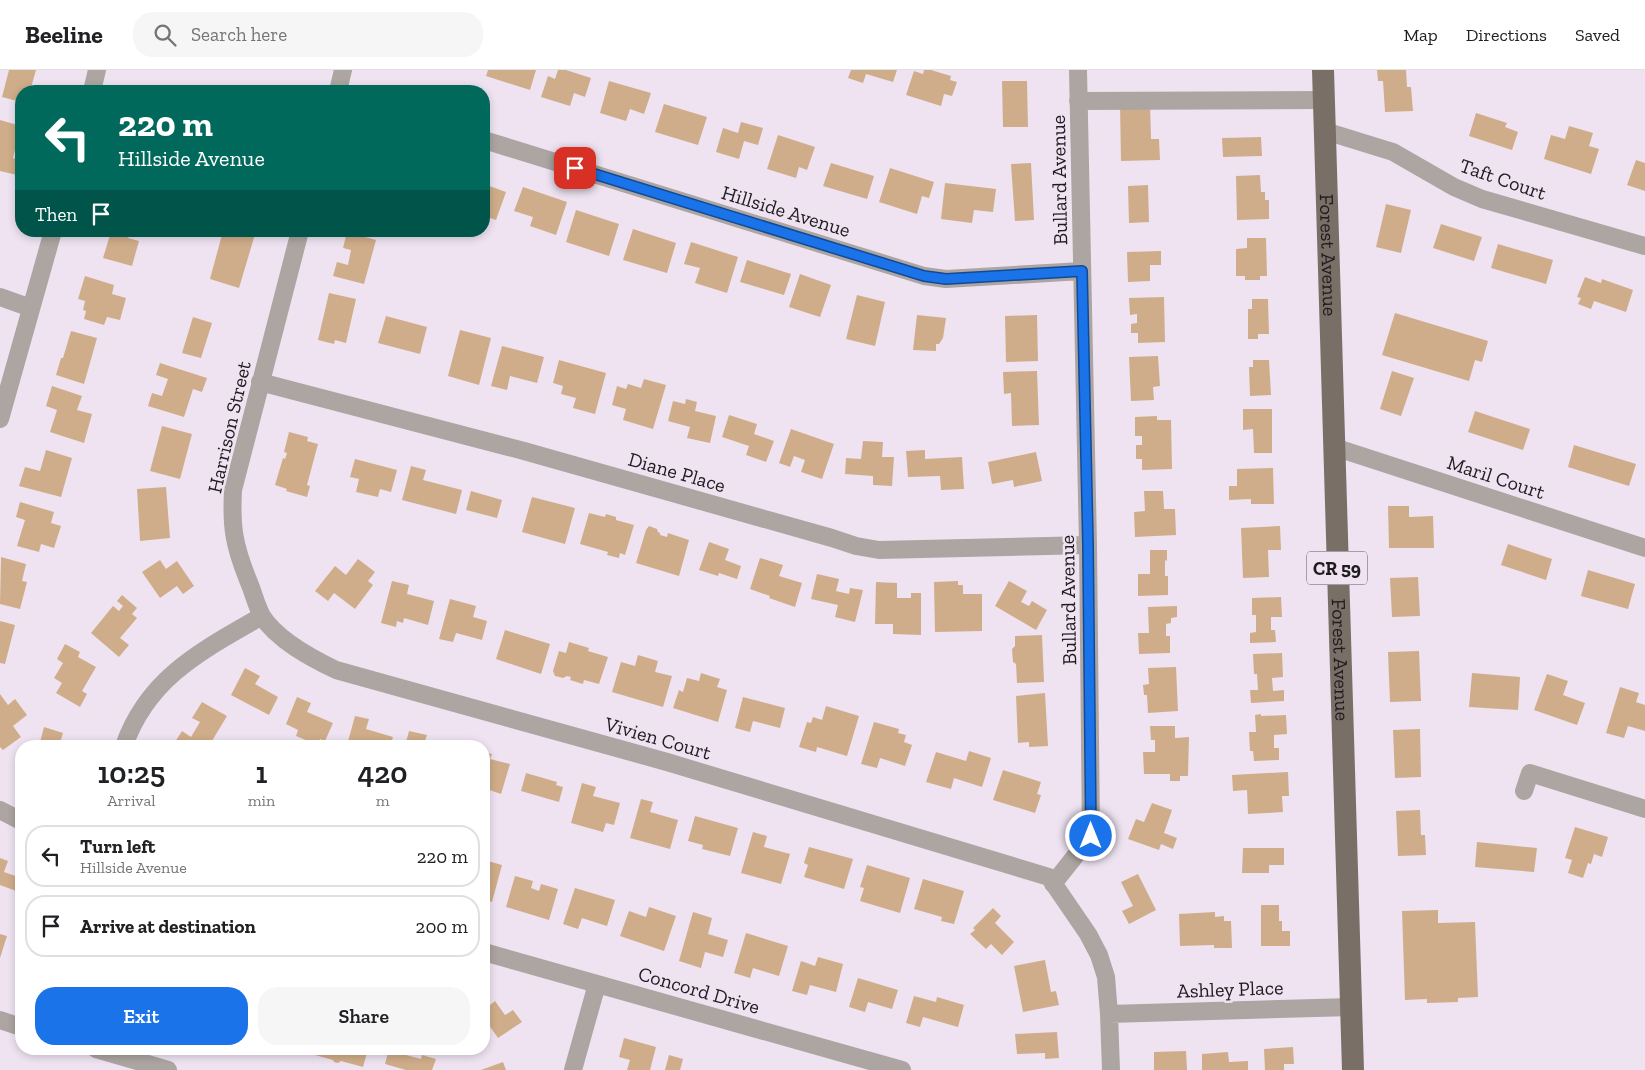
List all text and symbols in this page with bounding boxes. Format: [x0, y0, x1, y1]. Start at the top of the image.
search box [133, 12, 483, 57]
text: Beeline [25, 20, 103, 49]
icon: search [151, 21, 179, 49]
text: Search here [191, 23, 287, 46]
text: Map [1403, 24, 1438, 46]
text: Directions [1466, 24, 1547, 46]
text: Saved [1575, 24, 1620, 46]
text: 220 m [118, 103, 213, 145]
icon: left [35, 105, 100, 170]
street label: Bullard Avenue [1046, 115, 1072, 245]
text: Hillside Avenue [118, 145, 265, 172]
pin [554, 147, 596, 189]
street label: Taft Court [1457, 153, 1550, 205]
icon: arrive [561, 154, 589, 182]
street label: Hillside Avenue [719, 180, 853, 242]
street label: Forest Avenue [1315, 193, 1342, 316]
icon: arrive [87, 200, 115, 228]
text: Then [35, 203, 77, 226]
street label: Harrison Street [202, 358, 256, 495]
street label: Diane Place [626, 447, 728, 497]
street label: Maril Court [1444, 450, 1548, 504]
street label: Bullard Avenue [1055, 535, 1081, 665]
road number: CR 59 [1307, 552, 1367, 584]
street label: Forest Avenue [1327, 598, 1355, 721]
street label: Vivien Court [601, 711, 714, 765]
text: 10:25 [97, 755, 165, 791]
text: 1 [255, 755, 267, 791]
text: 420 [358, 755, 408, 791]
text: Arrival [107, 791, 155, 810]
text: min [248, 791, 275, 810]
text: m [376, 791, 389, 810]
position arrow [1064, 809, 1116, 861]
text: Turn left [80, 835, 155, 858]
icon: left [37, 842, 65, 870]
text: 220 m [417, 845, 468, 868]
text: Hillside Avenue [80, 858, 187, 877]
icon: arrive [37, 912, 65, 940]
text: Arrive at destination [80, 915, 256, 938]
text: 200 m [416, 915, 468, 938]
street label: Concord Drive [636, 961, 762, 1019]
street label: Ashley Place [1176, 975, 1284, 1003]
button: Exit [35, 987, 248, 1045]
button: Share [258, 987, 470, 1045]

